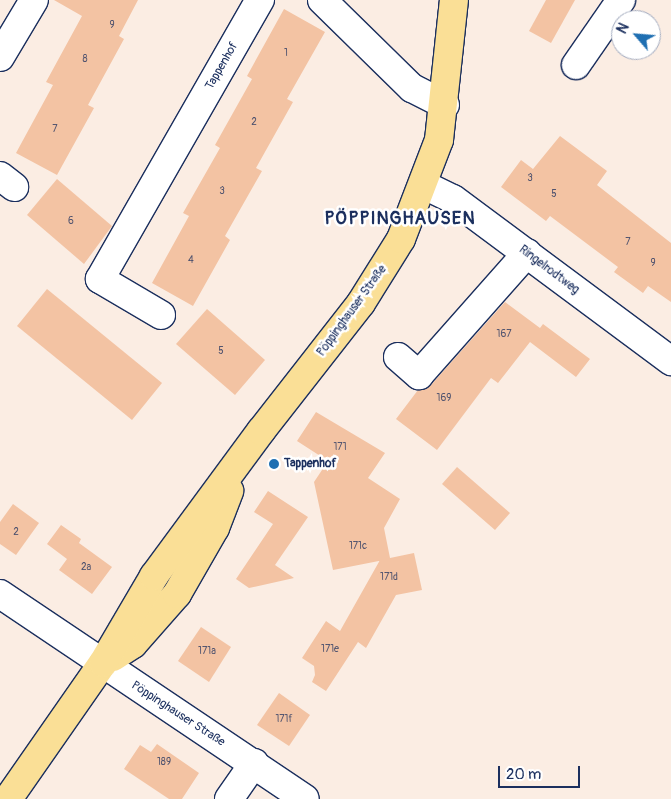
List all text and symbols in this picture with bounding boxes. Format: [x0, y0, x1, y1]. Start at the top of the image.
north arrow [611, 10, 661, 60]
house number: 9 [109, 20, 115, 32]
text: N [613, 20, 633, 36]
street label: Tappenhof [203, 40, 241, 92]
house number: 1 [284, 48, 288, 60]
house number: 8 [82, 54, 88, 66]
house number: 2 [251, 117, 257, 129]
house number: 7 [52, 124, 58, 136]
house number: 3 [527, 173, 533, 185]
house number: 3 [219, 186, 225, 198]
house number: 5 [551, 189, 557, 201]
district label: PÖPPINGHAUSEN [323, 208, 477, 230]
house number: 6 [68, 216, 74, 228]
house number: 7 [625, 237, 631, 249]
street label: Ringelrodtweg [516, 243, 582, 297]
house number: 4 [188, 255, 194, 267]
house number: 9 [650, 258, 656, 270]
street label: Pöppinghauser Straße [314, 263, 390, 359]
house number: 167 [497, 329, 511, 341]
house number: 5 [218, 346, 224, 358]
house number: 169 [437, 393, 451, 405]
house number: 171 [333, 442, 347, 454]
place label: Tappenhof [284, 457, 336, 471]
marker: Tappenhof [268, 458, 280, 470]
house number: 2 [13, 527, 19, 539]
house number: 171c [349, 541, 367, 553]
house number: 2a [81, 562, 91, 574]
house number: 171d [380, 572, 398, 584]
house number: 171e [321, 644, 339, 656]
house number: 171a [198, 646, 216, 658]
street label: Pöppinghauser Straße [128, 678, 228, 750]
house number: 171f [275, 714, 293, 726]
scale bar [501, 756, 584, 788]
house number: 189 [157, 757, 171, 769]
text: 20 m [506, 765, 541, 784]

